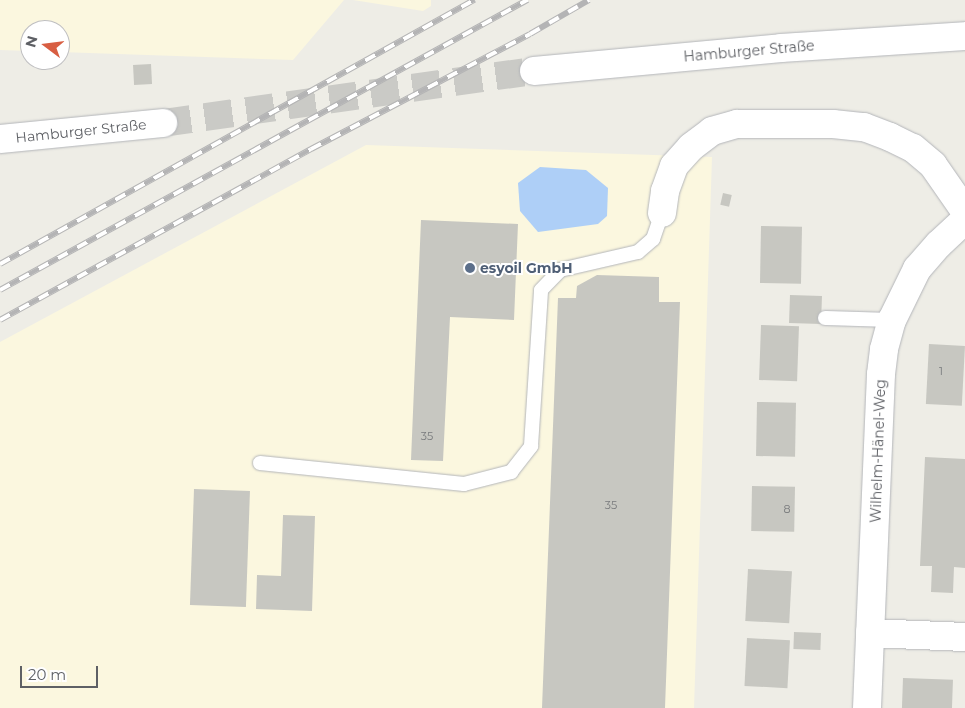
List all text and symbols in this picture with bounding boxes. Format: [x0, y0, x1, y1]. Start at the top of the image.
north arrow [20, 20, 70, 70]
text: N [21, 34, 42, 49]
street label: Hamburger Straße [683, 37, 815, 65]
street label: Hamburger Straße [15, 116, 147, 146]
place label: esyoil GmbH [480, 260, 572, 276]
marker: esyoil GmbH [464, 262, 476, 274]
house number: 1 [939, 364, 943, 378]
street label: Wilhelm-Hänel-Weg [867, 379, 889, 523]
house number: 35 [421, 429, 433, 443]
house number: 35 [605, 498, 617, 512]
house number: 8 [783, 502, 791, 516]
scale bar [22, 656, 100, 688]
text: 20 m [28, 665, 66, 684]

